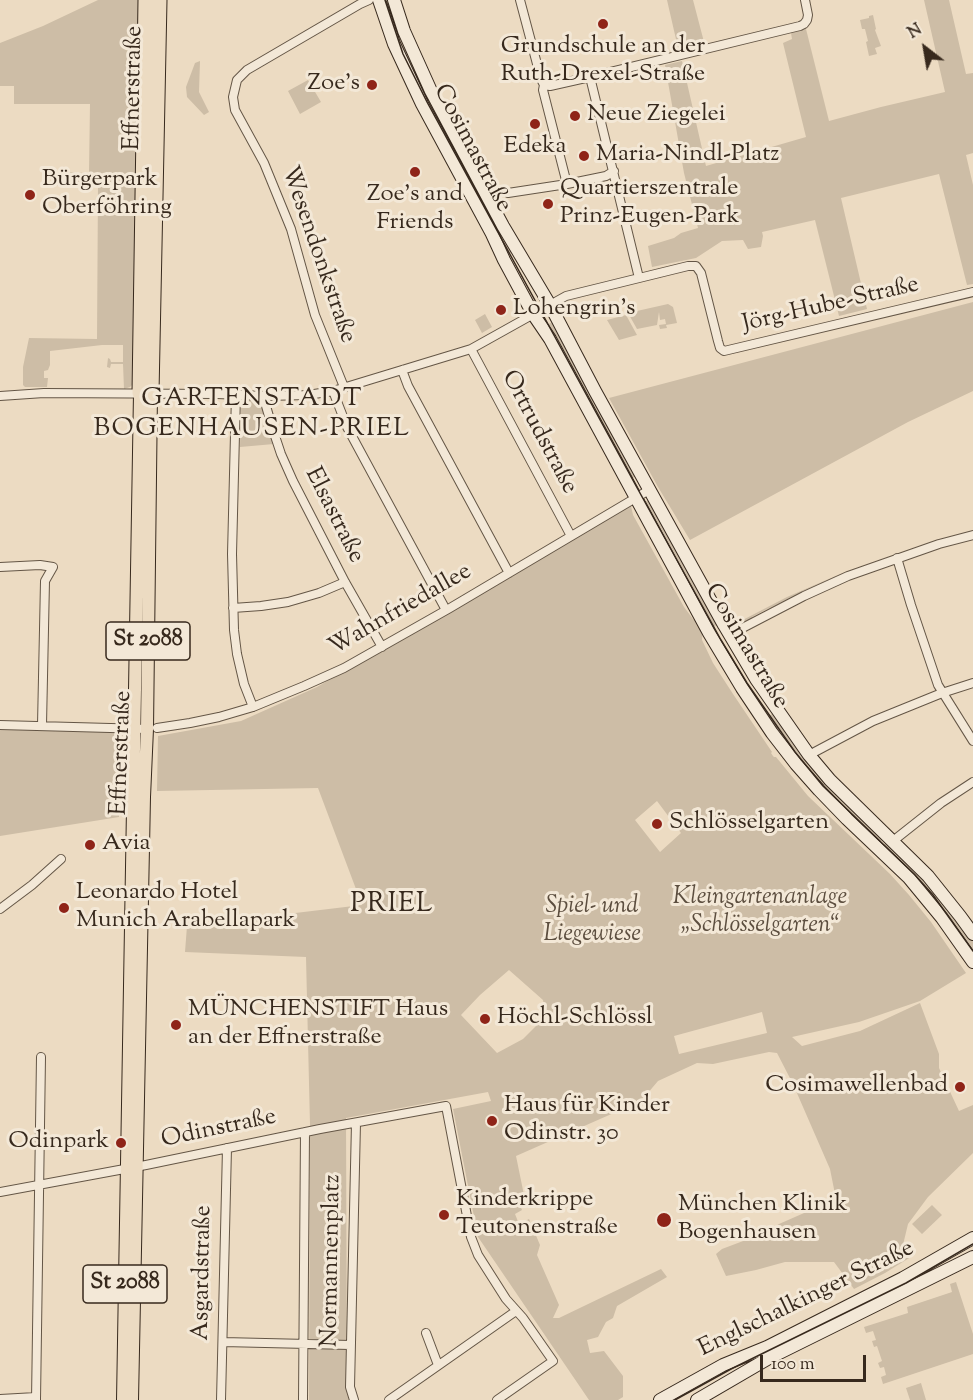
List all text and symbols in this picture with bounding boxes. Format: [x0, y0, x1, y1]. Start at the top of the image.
marker: Grundschule an der Ruth-Drexel-Straße [596, 17, 610, 31]
north arrow [895, 18, 955, 78]
text: N [904, 19, 927, 45]
street label: Effnerstraße [120, 25, 150, 151]
place label: Grundschule an der Ruth-Drexel-Straße [501, 34, 705, 90]
place label: Zoe's [307, 71, 360, 99]
marker: Zoe's [365, 78, 379, 92]
street label: Cosimastraße [425, 80, 517, 218]
place label: Neue Ziegelei [587, 102, 726, 130]
marker: Neue Ziegelei [568, 109, 582, 123]
marker: Edeka [528, 117, 542, 131]
place label: Edeka [503, 134, 567, 162]
place label: Maria-Nindl-Platz [596, 142, 779, 170]
marker: Maria-Nindl-Platz [577, 149, 591, 163]
street label: Wesendonkstraße [273, 163, 361, 347]
marker: Zoe's and Friends [408, 165, 422, 179]
place label: Bürgerpark Oberföhring [42, 167, 172, 223]
place label: Quartierszentrale Prinz-Eugen-Park [560, 176, 740, 232]
place label: Zoe's and Friends [367, 182, 463, 238]
marker: Bürgerpark Oberföhring [23, 188, 37, 202]
marker: Quartierszentrale Prinz-Eugen-Park [541, 197, 555, 211]
street label: Jörg-Hube-Straße [740, 272, 922, 340]
place label: Lohengrin's [513, 296, 636, 324]
marker: Lohengrin's [494, 303, 508, 317]
street label: Ortrudstraße [493, 366, 583, 500]
district label: GARTENSTADT BOGENHAUSEN-PRIEL [94, 385, 410, 446]
street label: Elsastraße [297, 463, 369, 569]
street label: Wahnfriedallee [325, 559, 477, 663]
street label: Cosimastraße [696, 579, 794, 715]
road number: St 2088 [106, 622, 190, 660]
street label: Effnerstraße [106, 690, 140, 816]
place label: Schlösselgarten [669, 810, 829, 838]
marker: Schlösselgarten [650, 817, 664, 831]
place label: Avia [102, 831, 151, 859]
marker: Avia [83, 838, 97, 852]
place label: Leonardo Hotel Munich Arabellapark [76, 880, 296, 936]
park label: Kleingartenanlage „Schlösselgarten“ [673, 885, 847, 941]
district label: PRIEL [350, 890, 434, 922]
park label: Spiel- und Liegewiese [543, 894, 641, 950]
marker: Leonardo Hotel Munich Arabellapark [57, 901, 71, 915]
place label: MÜNCHENSTIFT Haus an der Effnerstraße [188, 997, 448, 1053]
place label: Höchl-Schlössl [497, 1005, 653, 1033]
marker: Höchl-Schlössl [478, 1012, 492, 1026]
marker: MÜNCHENSTIFT Haus an der Effnerstraße [169, 1018, 183, 1032]
place label: Cosimawellenbad [765, 1073, 948, 1101]
marker: Cosimawellenbad [953, 1080, 967, 1094]
place label: Haus für Kinder Odinstr. 30 [504, 1093, 670, 1149]
street label: Odinstraße [159, 1104, 279, 1156]
marker: Haus für Kinder Odinstr. 30 [485, 1114, 499, 1128]
place label: Odinpark [8, 1129, 109, 1157]
marker: Odinpark [114, 1136, 128, 1150]
street label: Normannenplatz [317, 1174, 349, 1348]
place label: Kinderkrippe Teutonenstraße [456, 1187, 618, 1243]
place label: München Klinik Bogenhausen [678, 1192, 847, 1248]
street label: Asgardstraße [188, 1205, 220, 1341]
marker: Kinderkrippe Teutonenstraße [437, 1208, 451, 1222]
marker: München Klinik Bogenhausen [655, 1211, 673, 1229]
street label: Englschalkinger Straße [695, 1235, 919, 1365]
road number: St 2088 [83, 1265, 167, 1303]
scale bar [763, 1343, 870, 1381]
text: 100 m [771, 1352, 815, 1378]

